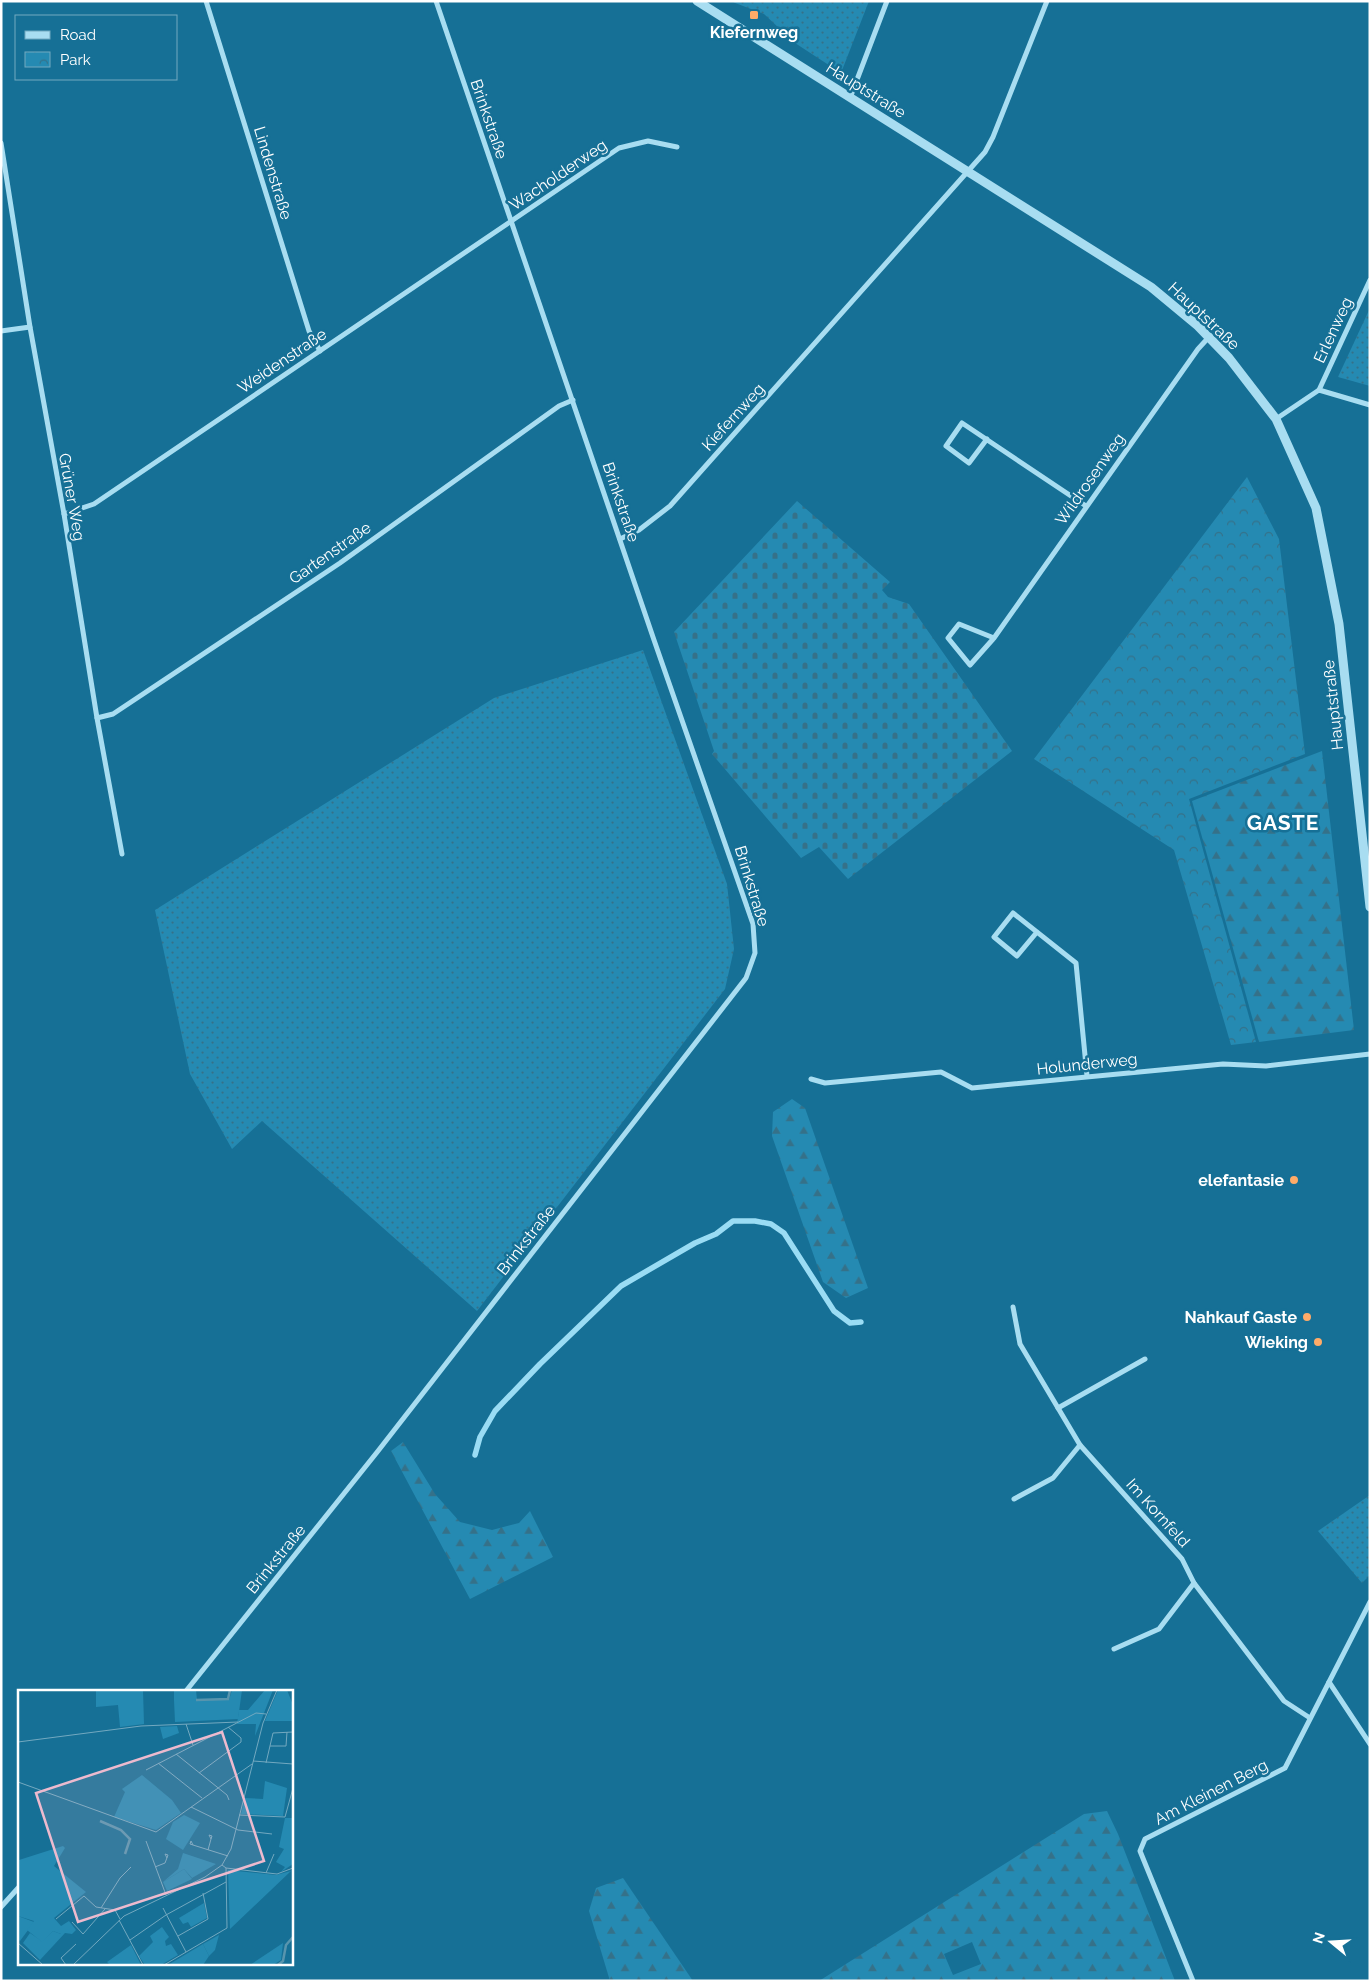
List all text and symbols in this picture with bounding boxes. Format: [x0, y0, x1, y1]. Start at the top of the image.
marker: Kiefernweg [748, 9, 760, 21]
legend [15, 15, 178, 80]
place label: Kiefernweg [710, 23, 798, 42]
text: Road [60, 26, 96, 44]
text: Park [60, 51, 91, 69]
street label: Hauptstraße [823, 58, 909, 122]
street label: Brinkstraße [466, 77, 512, 161]
street label: Lindenstraße [250, 124, 296, 222]
street label: Wacholderweg [506, 135, 610, 215]
street label: Hauptstraße [1164, 278, 1244, 354]
street label: Erlenweg [1310, 294, 1356, 366]
street label: Weidenstraße [234, 324, 330, 398]
street label: Kiefernweg [698, 379, 768, 455]
street label: Wildrosenweg [1051, 429, 1129, 529]
street label: Grüner Weg [55, 452, 89, 542]
street label: Brinkstraße [598, 460, 644, 544]
street label: Gartenstraße [286, 518, 374, 588]
street label: Hauptstraße [1319, 659, 1347, 751]
district label: GASTE [1247, 810, 1319, 835]
street label: Brinkstraße [731, 843, 773, 929]
street label: Holunderweg [1036, 1049, 1138, 1079]
place label: elefantasie [1198, 1171, 1284, 1190]
marker: elefantasie [1288, 1174, 1300, 1186]
street label: Brinkstraße [493, 1201, 559, 1279]
place label: Nahkauf Gaste [1184, 1308, 1297, 1327]
marker: Nahkauf Gaste [1301, 1311, 1313, 1323]
place label: Wieking [1245, 1333, 1308, 1352]
marker: Wieking [1312, 1336, 1324, 1348]
street label: Im Kornfeld [1122, 1475, 1194, 1551]
street label: Brinkstraße [242, 1521, 310, 1597]
inset map [18, 1690, 292, 1964]
street label: Am Kleinen Berg [1151, 1755, 1271, 1829]
north arrow [1306, 1917, 1356, 1967]
text: N [1309, 1930, 1328, 1946]

